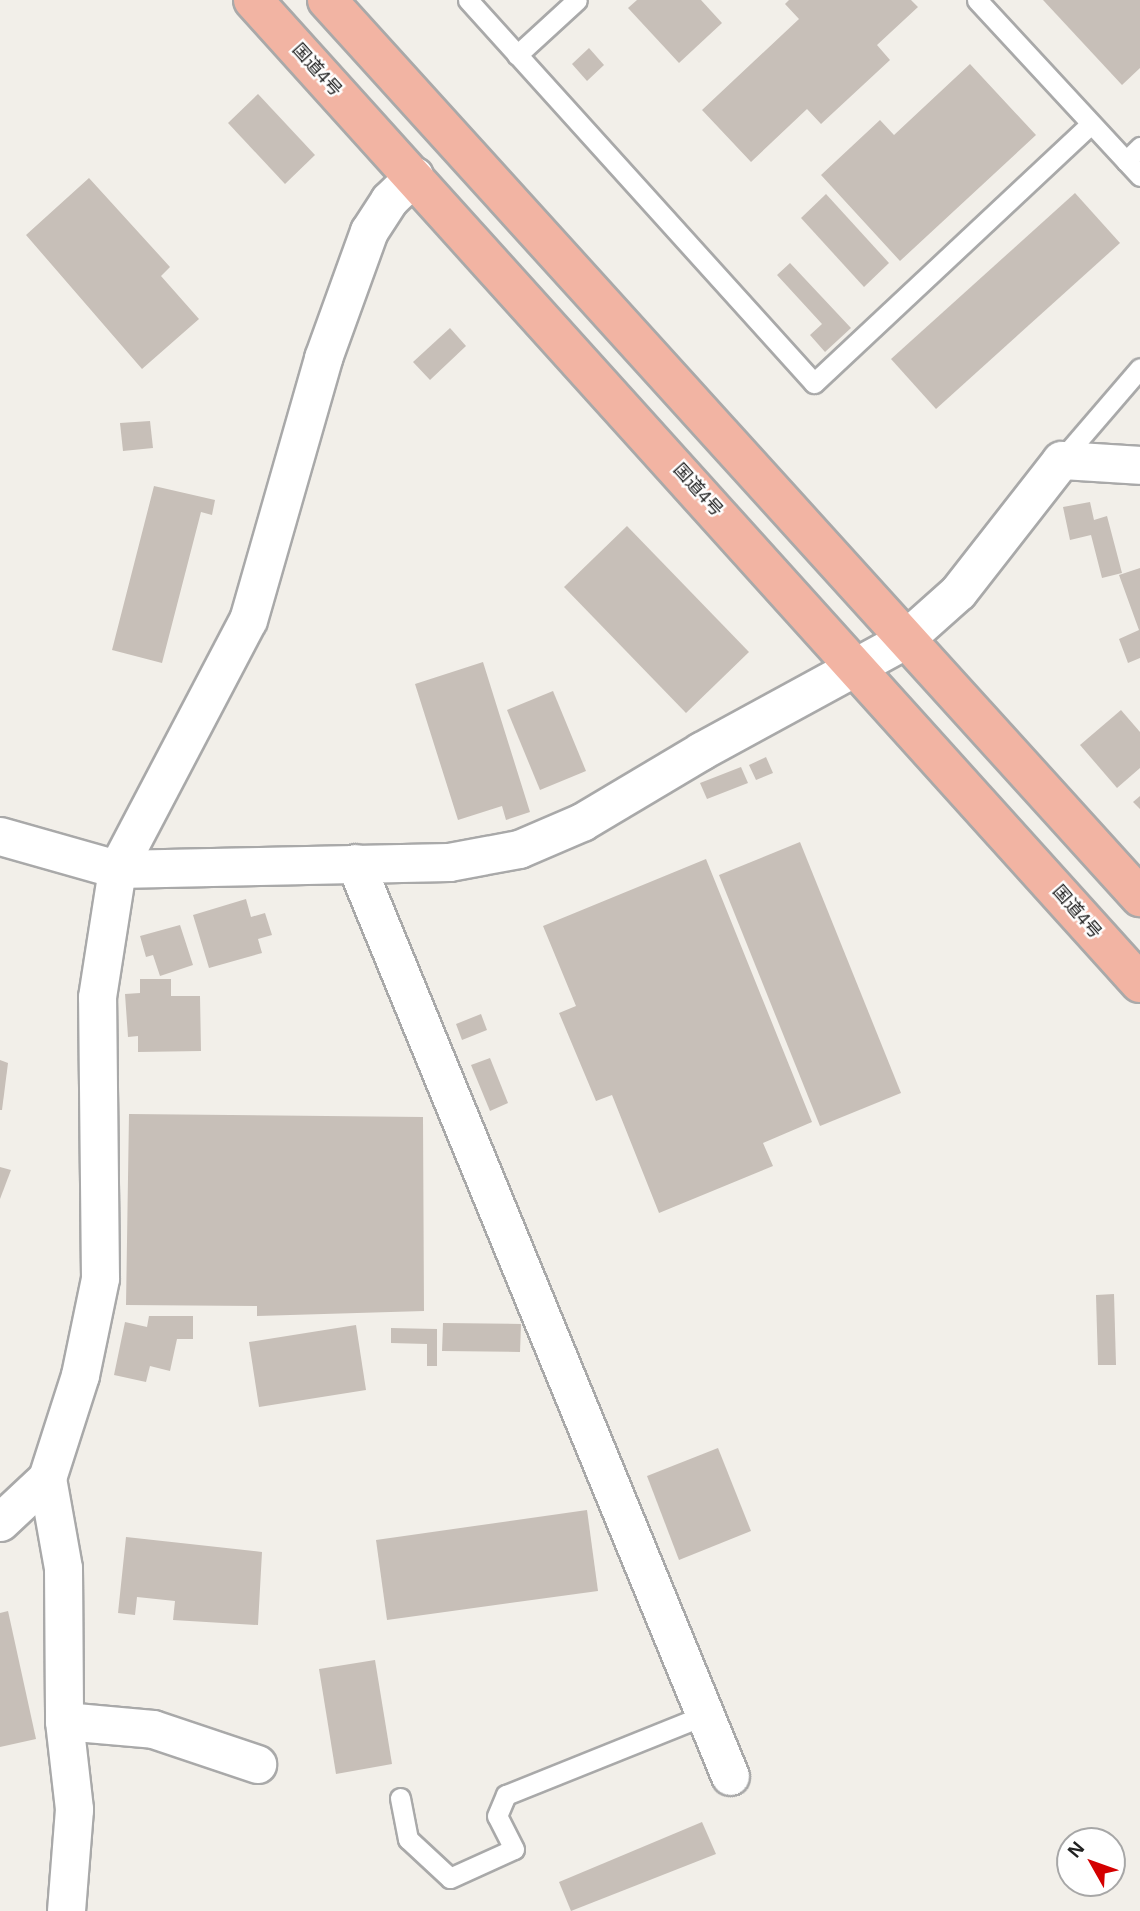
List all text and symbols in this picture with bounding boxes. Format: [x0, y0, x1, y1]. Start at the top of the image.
street label: 国道4号 [288, 39, 346, 101]
street label: 国道4号 [669, 459, 727, 521]
street label: 国道4号 [1048, 881, 1106, 943]
north arrow [1056, 1827, 1126, 1897]
text: N [1064, 1837, 1089, 1861]

